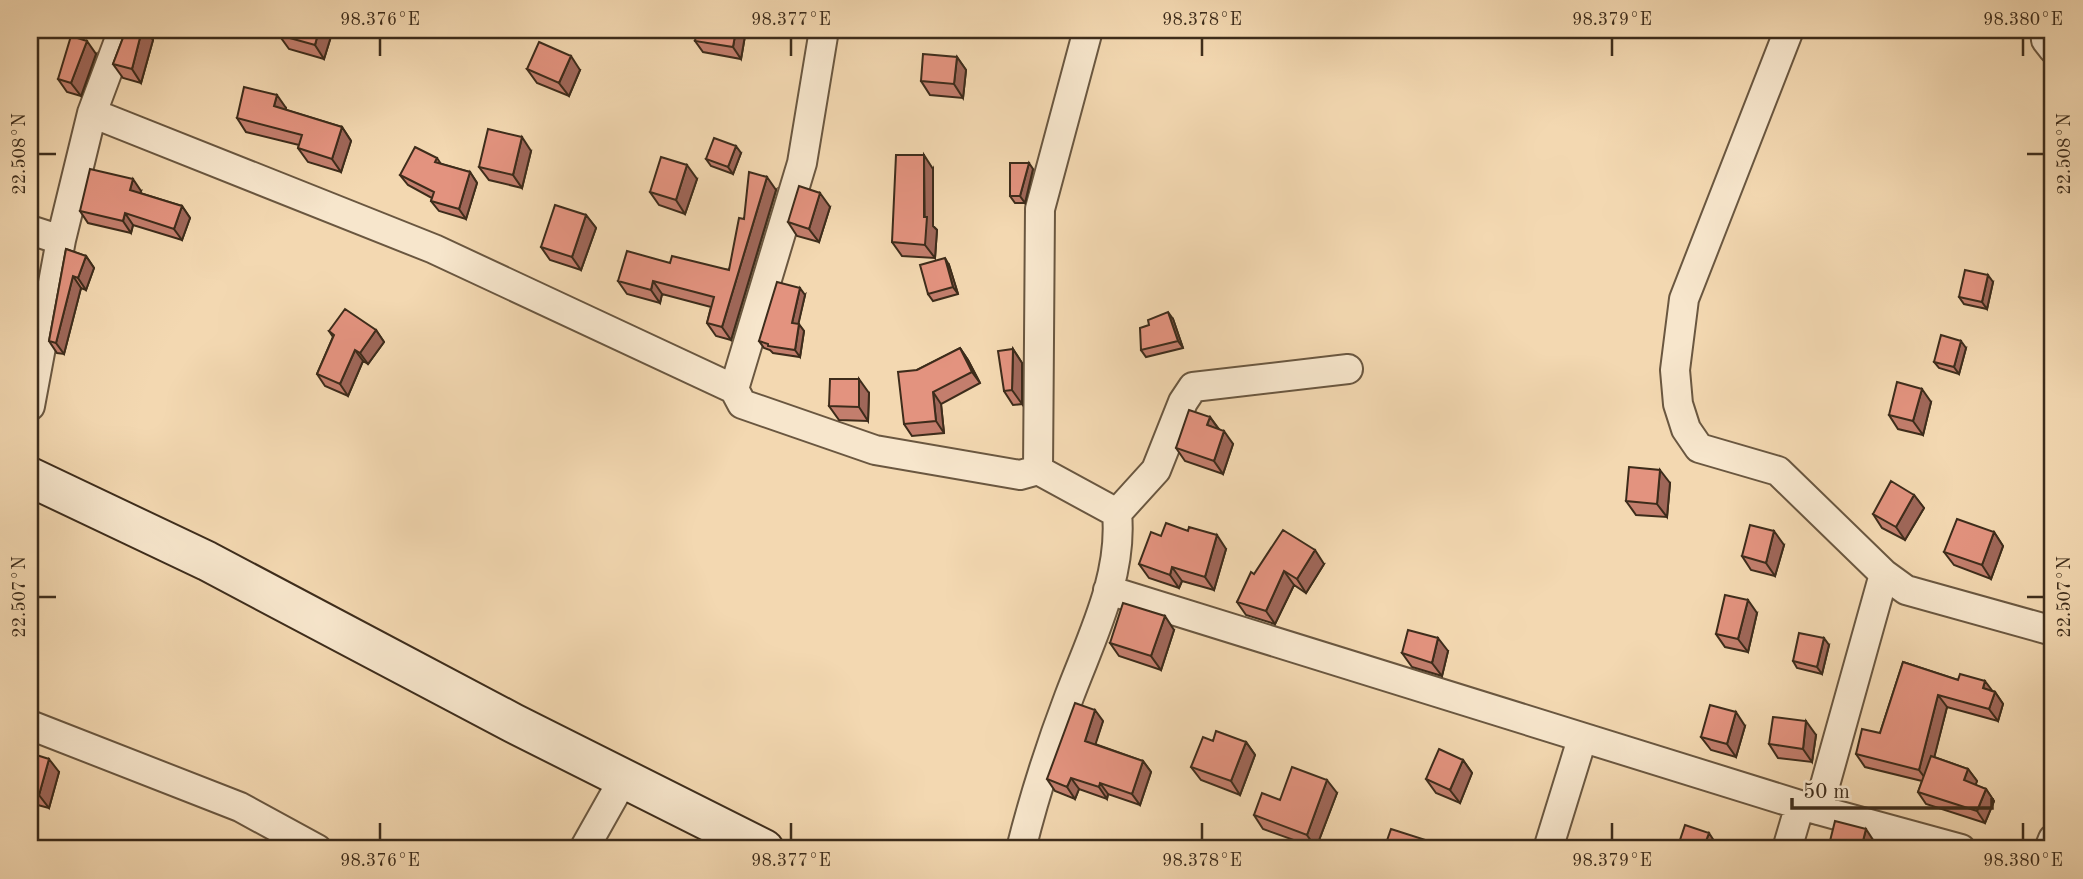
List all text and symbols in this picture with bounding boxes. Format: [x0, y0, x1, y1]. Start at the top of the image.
text: 98.376°E [340, 11, 420, 29]
text: 98.377°E [751, 11, 831, 29]
text: 98.378°E [1162, 11, 1242, 29]
text: 98.379°E [1572, 11, 1652, 29]
text: 98.380°E [1983, 11, 2063, 29]
text: 22.508°N [11, 113, 29, 195]
text: 22.508°N [2056, 113, 2074, 195]
text: 22.507°N [11, 556, 29, 638]
text: 22.507°N [2056, 556, 2074, 638]
scale bar [1792, 767, 1992, 811]
text: 50 m [1803, 782, 1850, 803]
text: 98.376°E [340, 852, 420, 870]
text: 98.377°E [751, 852, 831, 870]
text: 98.378°E [1162, 852, 1242, 870]
text: 98.379°E [1572, 852, 1652, 870]
text: 98.380°E [1983, 852, 2063, 870]

